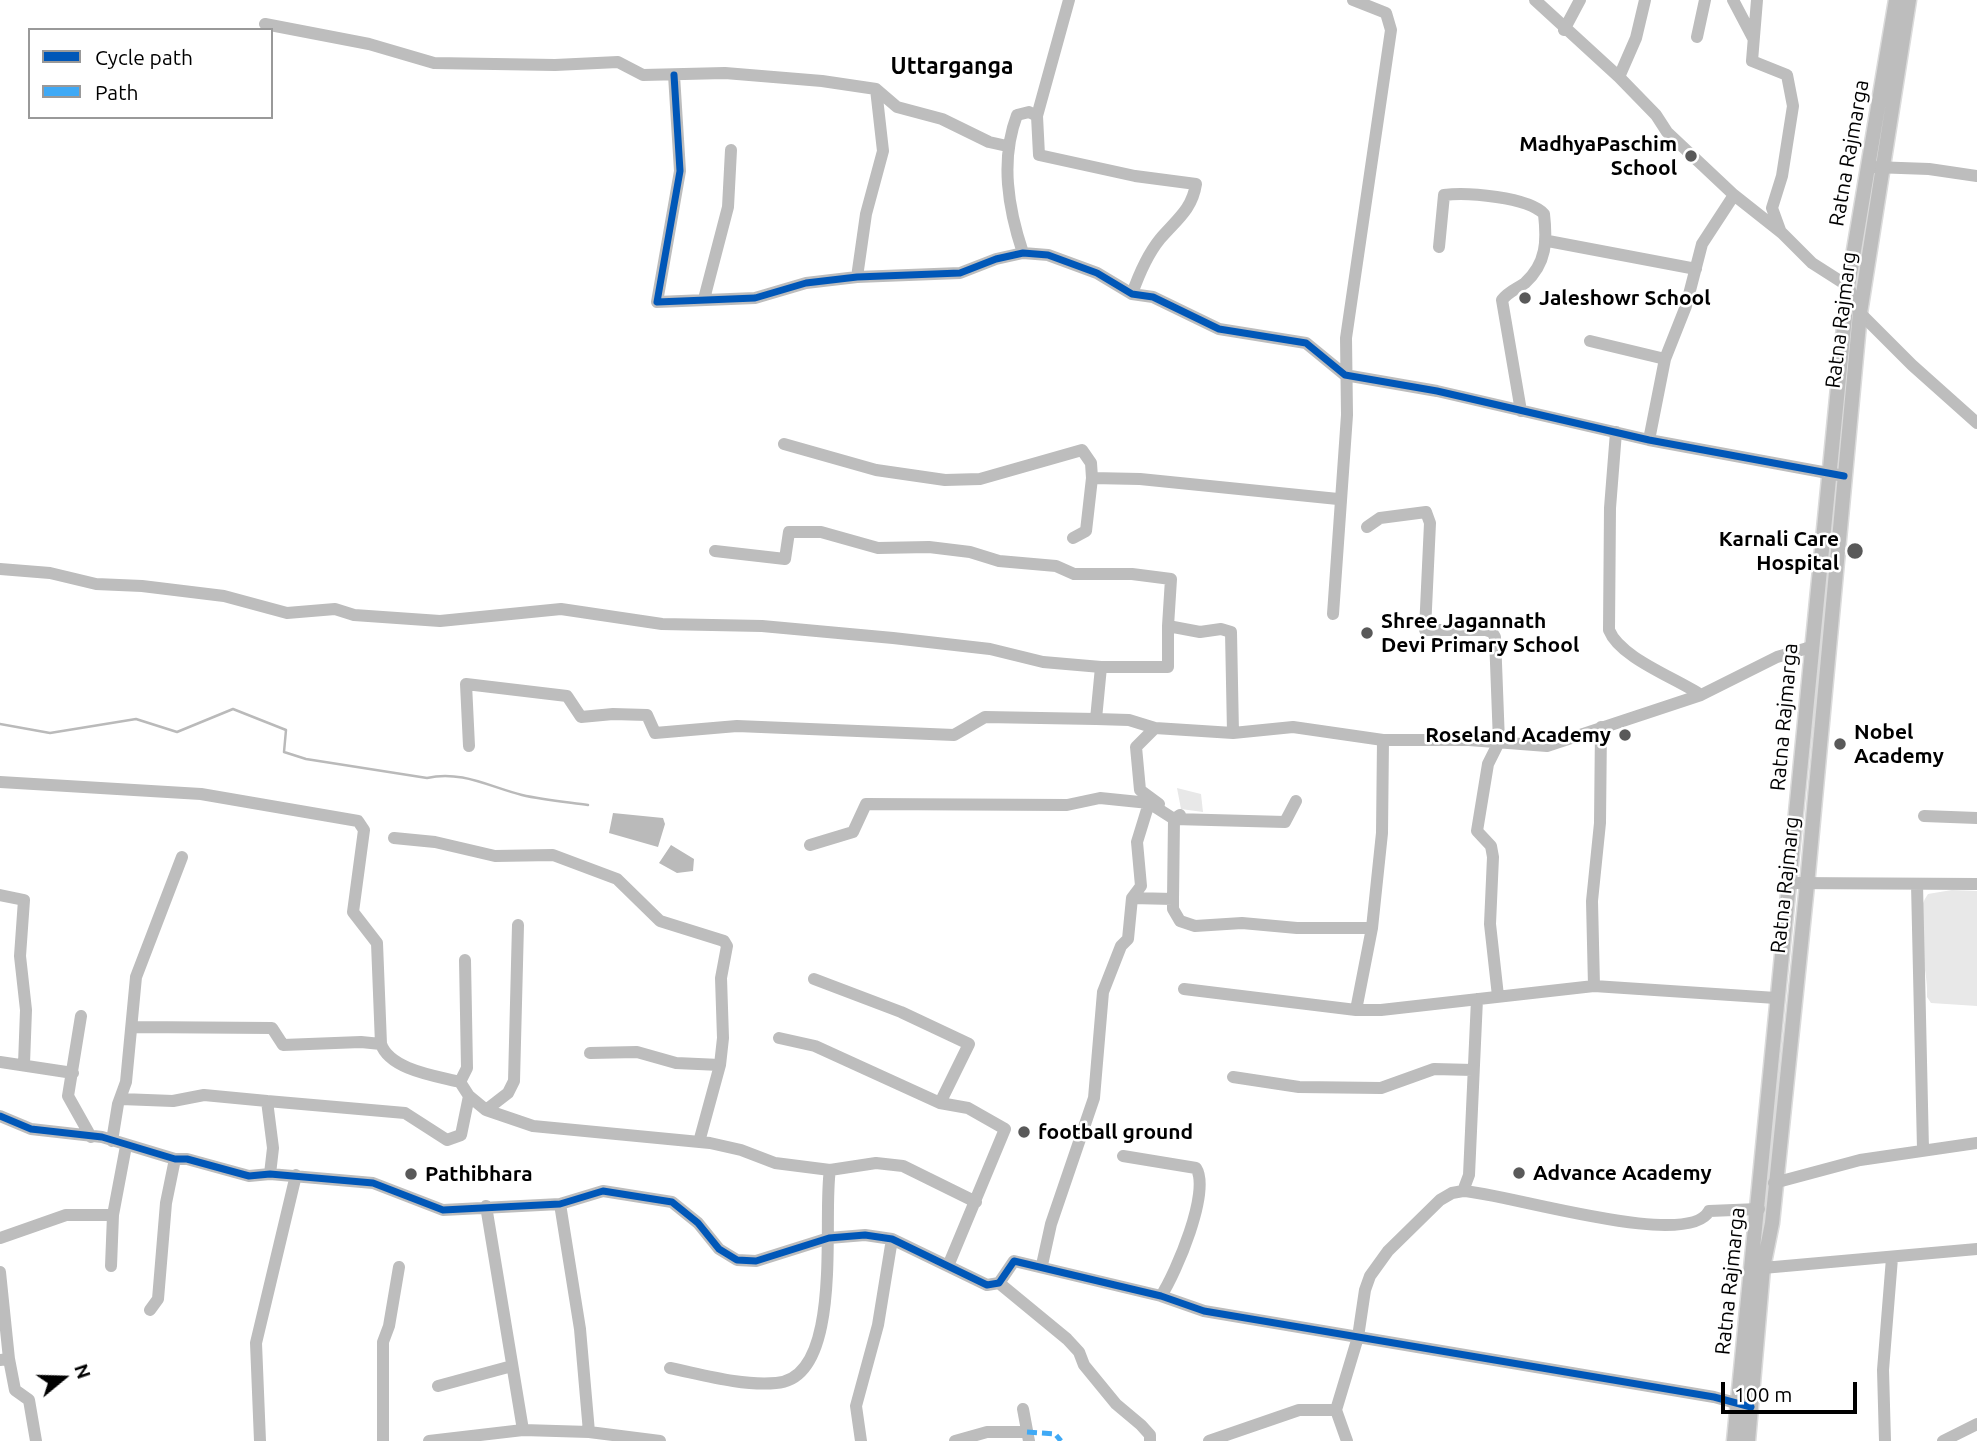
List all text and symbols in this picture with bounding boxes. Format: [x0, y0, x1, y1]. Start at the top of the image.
legend [28, 28, 273, 119]
text: Cycle path [95, 45, 193, 69]
district label: Uttarganga [891, 52, 1013, 80]
street label: Ratna Rajmarga [1824, 78, 1874, 228]
text: Path [95, 80, 138, 104]
place label: MadhyaPaschim School [1519, 131, 1677, 181]
marker: MadhyaPaschim School [1683, 148, 1699, 164]
street label: Ratna Rajmarg [1820, 250, 1862, 390]
place label: Jaleshowr School [1539, 285, 1711, 311]
marker: Jaleshowr School [1517, 290, 1533, 306]
place label: Karnali Care Hospital [1719, 526, 1839, 576]
marker: Karnali Care Hospital [1845, 541, 1865, 561]
place label: Shree Jagannath Devi Primary School [1381, 608, 1579, 658]
marker: Shree Jagannath Devi Primary School [1359, 625, 1375, 641]
street label: Ratna Rajmarga [1765, 642, 1803, 792]
place label: Nobel Academy [1854, 719, 1944, 769]
place label: Roseland Academy [1425, 722, 1611, 748]
marker: Roseland Academy [1617, 727, 1633, 743]
marker: Nobel Academy [1832, 736, 1848, 752]
street label: Ratna Rajmarg [1765, 815, 1805, 955]
place label: football ground [1038, 1119, 1193, 1145]
marker: football ground [1016, 1124, 1032, 1140]
place label: Advance Academy [1533, 1160, 1712, 1186]
place label: Pathibhara [425, 1161, 533, 1187]
marker: Advance Academy [1511, 1165, 1527, 1181]
marker: Pathibhara [403, 1166, 419, 1182]
street label: Ratna Rajmarga [1710, 1206, 1750, 1356]
north arrow [28, 1343, 98, 1413]
text: N [70, 1361, 96, 1381]
scale bar [1725, 1368, 1862, 1412]
text: 100 m [1734, 1382, 1792, 1406]

